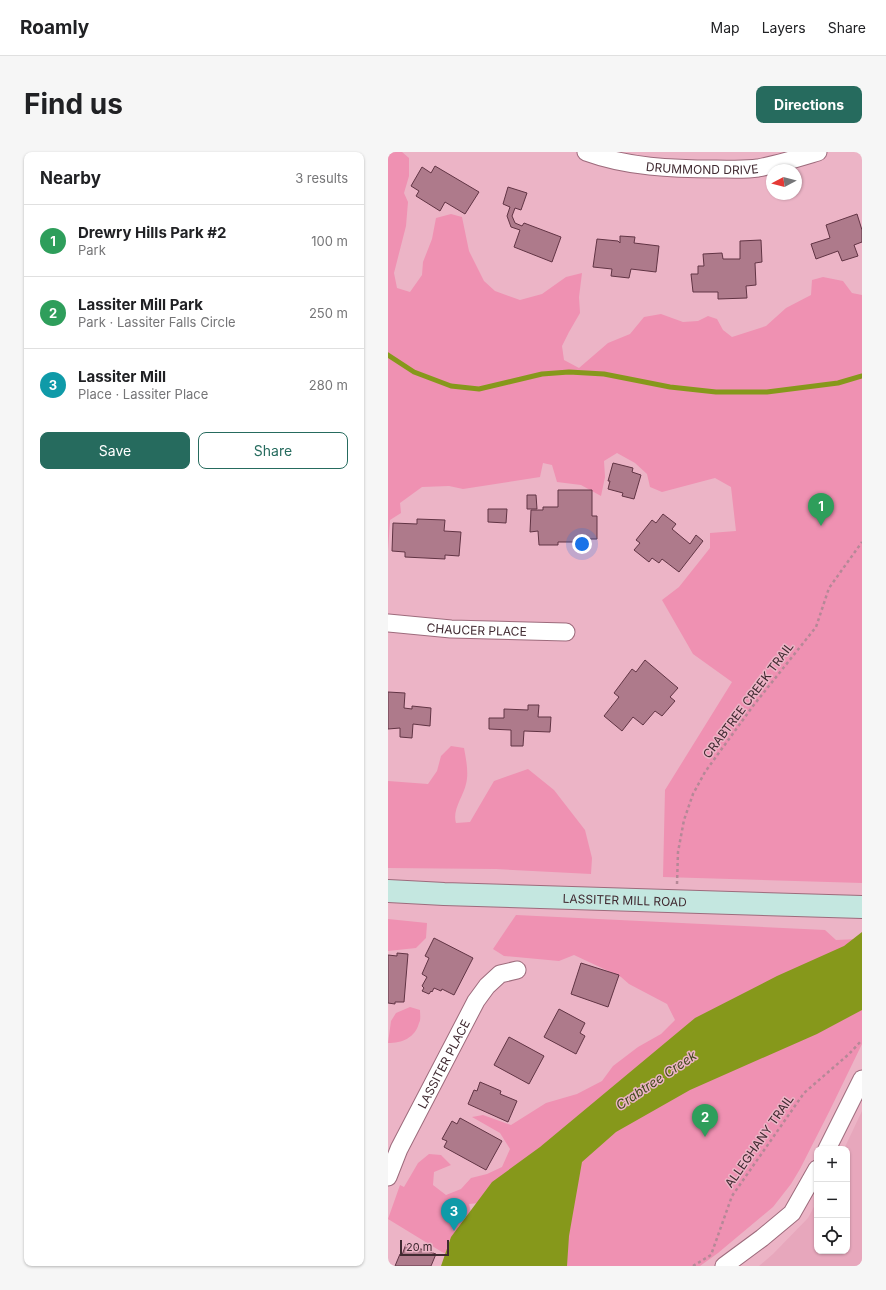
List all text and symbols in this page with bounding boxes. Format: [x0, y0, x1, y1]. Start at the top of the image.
text: Roamly [20, 16, 89, 39]
text: Map [711, 19, 740, 36]
text: Layers [762, 19, 806, 36]
text: Share [828, 19, 866, 36]
button: Directions [756, 86, 862, 123]
text: Find us [24, 87, 123, 121]
street label: DRUMMOND DRIVE [645, 158, 759, 177]
north arrow [766, 164, 802, 200]
text: Nearby [40, 168, 101, 188]
text: 3 results [295, 170, 348, 186]
text: Drewry Hills Park #2 [78, 223, 226, 242]
text: 1 [50, 233, 56, 249]
text: 100 m [311, 233, 348, 249]
text: Park [78, 242, 106, 258]
text: Lassiter Mill Park [78, 295, 203, 314]
text: 2 [49, 305, 57, 321]
text: 250 m [309, 305, 348, 321]
text: Park · Lassiter Falls Circle [78, 314, 236, 330]
text: Lassiter Mill [78, 367, 166, 386]
text: 3 [49, 377, 57, 393]
text: 280 m [309, 377, 348, 393]
text: Place · Lassiter Place [78, 386, 208, 402]
button: Save [40, 432, 190, 469]
button: Share [198, 432, 348, 469]
pin: 1 [808, 493, 834, 526]
your location [572, 534, 592, 554]
street label: CHAUCER PLACE [426, 619, 527, 638]
street label: CRABTREE CREEK TRAIL [699, 639, 797, 761]
street label: LASSITER MILL ROAD [562, 890, 687, 909]
street label: LASSITER PLACE [414, 1017, 473, 1111]
water label: Crabtree Creek [613, 1047, 700, 1113]
street label: ALLEGHANY TRAIL [721, 1092, 797, 1190]
pin: 2 [692, 1104, 718, 1137]
map controls [814, 1146, 850, 1254]
button: + [814, 1146, 850, 1182]
button: − [814, 1182, 850, 1218]
pin: 3 [441, 1198, 467, 1231]
button: locate [814, 1218, 850, 1254]
scale bar [400, 1238, 449, 1257]
text: 20 m [406, 1240, 432, 1254]

